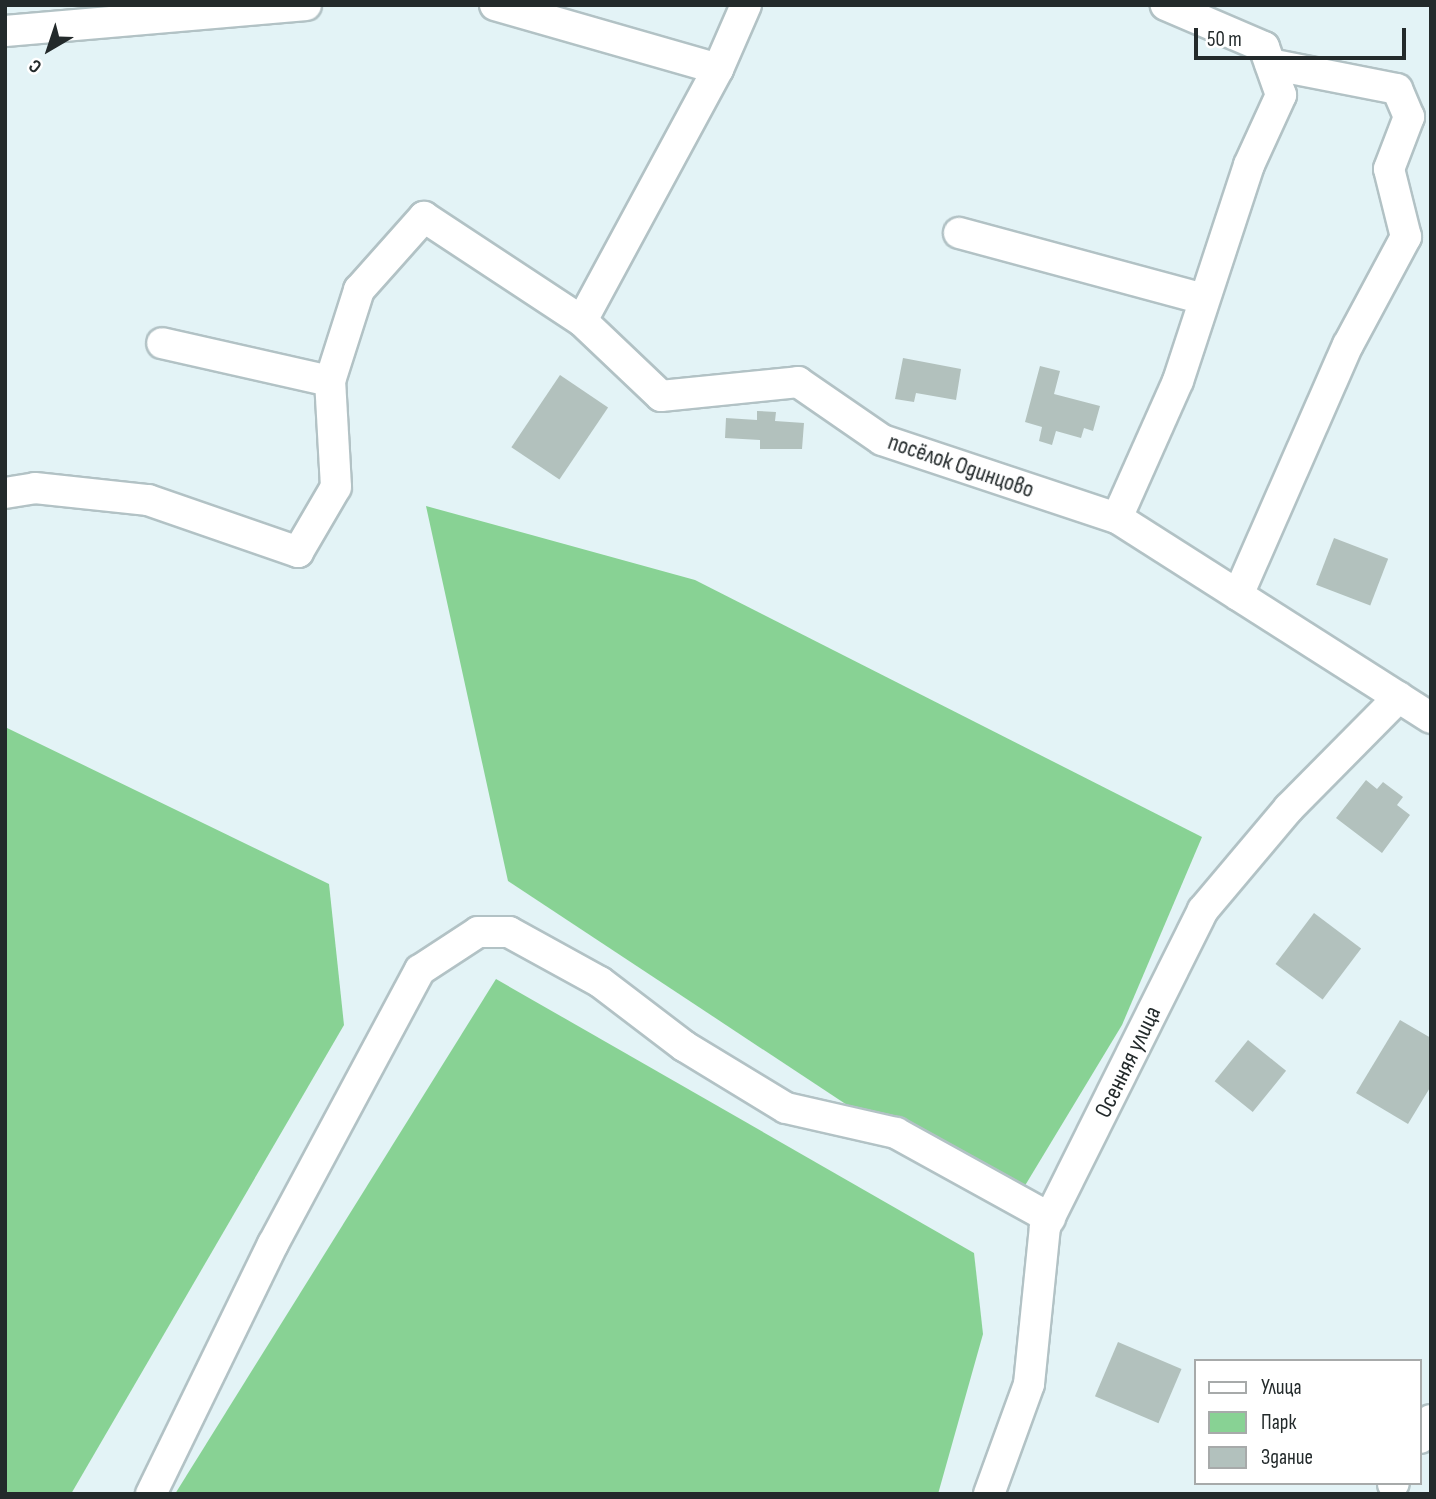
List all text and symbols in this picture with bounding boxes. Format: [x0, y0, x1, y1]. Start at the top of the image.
north arrow [14, 14, 84, 84]
scale bar [1198, 14, 1410, 58]
text: 50 m [1207, 27, 1242, 52]
text: С [24, 54, 46, 78]
street label: посёлок Одинцово [884, 428, 1038, 504]
street label: Осенняя улица [1089, 1002, 1167, 1122]
legend [1194, 1359, 1422, 1485]
text: Улица [1261, 1375, 1302, 1400]
text: Парк [1261, 1410, 1296, 1435]
text: Здание [1261, 1445, 1313, 1470]

